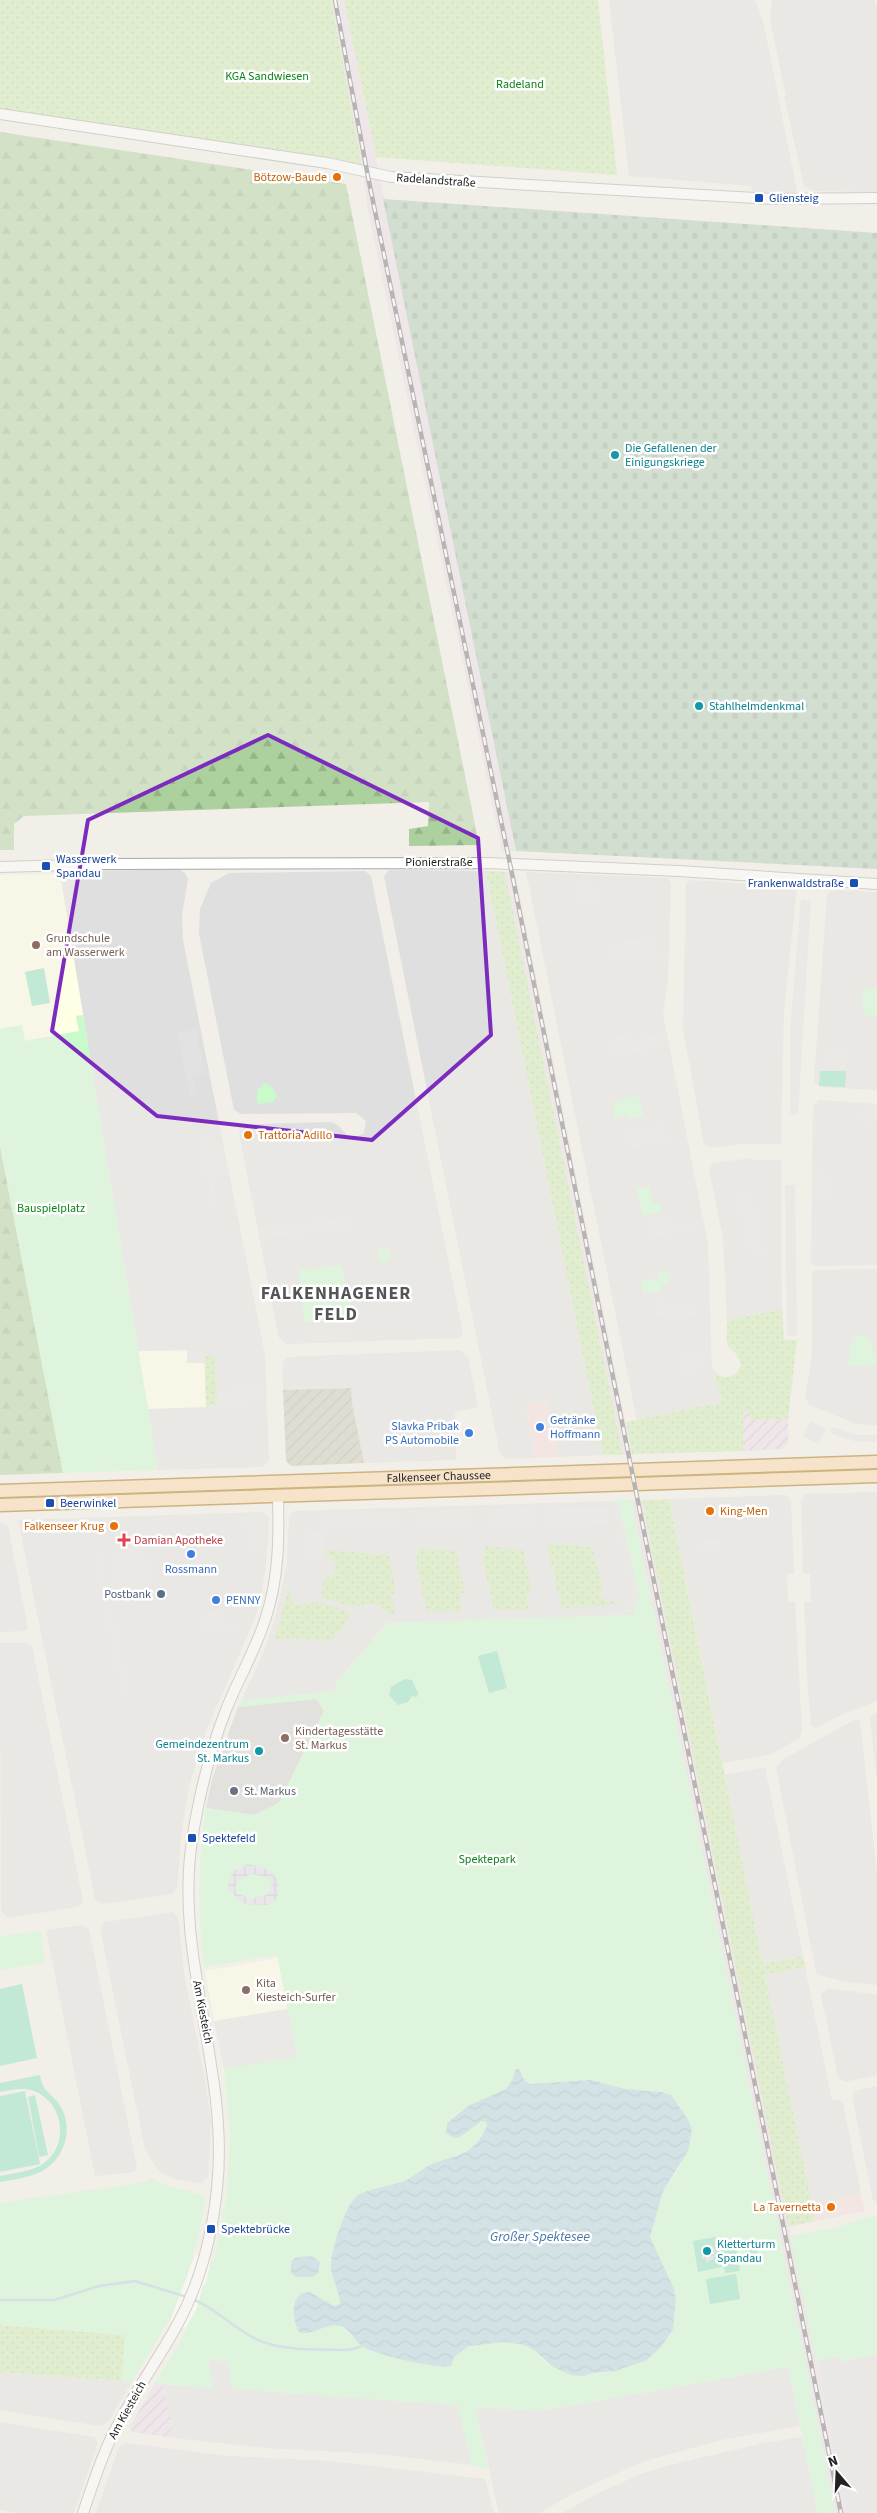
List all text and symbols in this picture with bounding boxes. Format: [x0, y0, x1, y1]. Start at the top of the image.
park label: KGA Sandwiesen [225, 68, 309, 85]
park label: Radeland [496, 76, 544, 93]
place label: Bötzow-Baude [254, 169, 327, 186]
street label: Radelandstraße [396, 169, 476, 192]
marker: Bötzow-Baude [331, 171, 343, 183]
place label: Gliensteig [769, 190, 819, 207]
marker: Gliensteig [753, 192, 765, 204]
place label: Die Gefallenen der Einigungskriege [625, 440, 717, 471]
marker: Die Gefallenen der Einigungskriege [609, 449, 621, 461]
place label: Stahlhelmdenkmal [709, 698, 804, 715]
marker: Stahlhelmdenkmal [693, 700, 705, 712]
place label: Wasserwerk Spandau [56, 851, 116, 882]
street label: Pionierstraße [405, 854, 473, 871]
marker: Wasserwerk Spandau [40, 860, 52, 872]
place label: Frankenwaldstraße [748, 875, 844, 892]
marker: Frankenwaldstraße [848, 877, 860, 889]
place label: Grundschule am Wasserwerk [46, 930, 125, 961]
marker: Grundschule am Wasserwerk [30, 939, 42, 951]
place label: Trattoria Adillo [258, 1127, 332, 1144]
marker: Trattoria Adillo [242, 1129, 254, 1141]
park label: Bauspielplatz [17, 1200, 85, 1217]
district label: FALKENHAGENER FELD [261, 1281, 411, 1327]
place label: Getränke Hoffmann [550, 1412, 600, 1443]
place label: Slavka Pribak PS Automobile [385, 1418, 459, 1449]
marker: Getränke Hoffmann [534, 1421, 546, 1433]
marker: Slavka Pribak PS Automobile [463, 1427, 475, 1439]
street label: Falkenseer Chaussee [386, 1467, 491, 1487]
place label: Beerwinkel [60, 1495, 116, 1512]
marker: Beerwinkel [44, 1497, 56, 1509]
place label: King-Men [720, 1503, 767, 1520]
marker: King-Men [704, 1505, 716, 1517]
place label: Falkenseer Krug [24, 1518, 104, 1535]
marker: Falkenseer Krug [108, 1520, 120, 1532]
place label: Damian Apotheke [134, 1532, 223, 1549]
marker: Damian Apotheke [118, 1534, 130, 1546]
marker: Rossmann [185, 1548, 197, 1560]
place label: Rossmann [165, 1561, 217, 1578]
place label: Postbank [104, 1586, 151, 1603]
marker: Postbank [155, 1588, 167, 1600]
place label: PENNY [226, 1592, 261, 1609]
marker: PENNY [210, 1594, 222, 1606]
place label: Kindertagesstätte St. Markus [295, 1723, 383, 1754]
marker: Kindertagesstätte St. Markus [279, 1732, 291, 1744]
place label: Gemeindezentrum St. Markus [155, 1736, 249, 1767]
marker: Gemeindezentrum St. Markus [253, 1745, 265, 1757]
place label: St. Markus [244, 1783, 296, 1800]
marker: St. Markus [228, 1785, 240, 1797]
place label: Spektefeld [202, 1830, 256, 1847]
marker: Spektefeld [186, 1832, 198, 1844]
park label: Spektepark [458, 1851, 516, 1868]
place label: Kita Kiesteich-Surfer [256, 1975, 336, 2006]
street label: Am Kiesteich [188, 1979, 217, 2045]
marker: Kita Kiesteich-Surfer [240, 1984, 252, 1996]
place label: La Tavernetta [753, 2199, 821, 2216]
marker: La Tavernetta [825, 2201, 837, 2213]
place label: Spektebrücke [221, 2221, 290, 2238]
marker: Spektebrücke [205, 2223, 217, 2235]
water label: Großer Spektesee [490, 2227, 590, 2247]
place label: Kletterturm Spandau [717, 2236, 775, 2267]
marker: Kletterturm Spandau [701, 2245, 713, 2257]
street label: Am Kiesteich [104, 2378, 150, 2442]
north arrow [812, 2448, 862, 2498]
text: N [825, 2451, 841, 2473]

